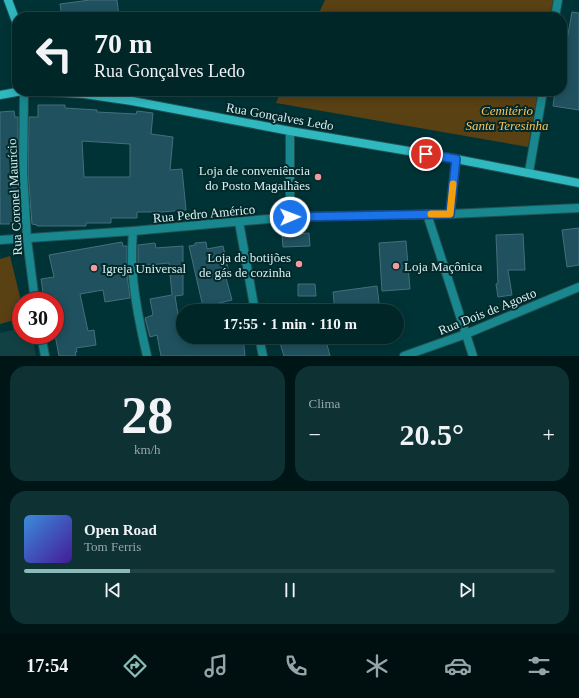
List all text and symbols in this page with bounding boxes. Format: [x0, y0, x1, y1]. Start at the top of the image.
icon: left [28, 28, 80, 80]
text: 70 m [94, 28, 152, 59]
text: Rua Gonçalves Ledo [94, 61, 245, 81]
street label: Rua Gonçalves Ledo [225, 100, 335, 133]
park label: Cemitério Santa Teresinha [465, 103, 549, 133]
pin [409, 137, 443, 171]
street label: Rua Coronel Maurício [4, 138, 25, 256]
icon: arrive [415, 143, 437, 165]
place label: Loja de conveniência do Posto Magalhães [199, 163, 310, 193]
marker: Loja de conveniência do Posto Magalhães [313, 172, 323, 182]
position arrow [269, 196, 311, 238]
street label: Rua Pedro Américo [152, 202, 256, 225]
place label: Loja de botijões de gás de cozinha [199, 250, 291, 280]
marker: Loja de botijões de gás de cozinha [294, 259, 304, 269]
place label: Loja Maçônica [404, 259, 483, 274]
place label: Igreja Universal [102, 261, 186, 276]
marker: Loja Maçônica [391, 261, 401, 271]
marker: Igreja Universal [89, 263, 99, 273]
street label: Rua Dois de Agosto [436, 285, 538, 338]
speed limit sign: 30 [12, 292, 64, 344]
text: 17:55 · 1 min · 110 m [223, 316, 357, 332]
text: 28 [121, 387, 173, 444]
text: Clima [309, 396, 340, 411]
text: 20.5° [400, 418, 464, 451]
text: − [309, 422, 321, 447]
text: + [543, 422, 555, 447]
text: km/h [134, 442, 161, 457]
text: Open Road [84, 522, 157, 538]
text: Tom Ferris [84, 539, 141, 554]
icon: previous [102, 579, 124, 601]
icon: pause [279, 579, 301, 601]
icon: next [456, 579, 478, 601]
icon: directions [121, 652, 149, 680]
icon: music [202, 652, 230, 680]
icon: phone [282, 652, 310, 680]
icon: climate [363, 652, 391, 680]
icon: car [444, 652, 472, 680]
icon: filters [525, 652, 553, 680]
text: 17:54 [26, 656, 68, 676]

